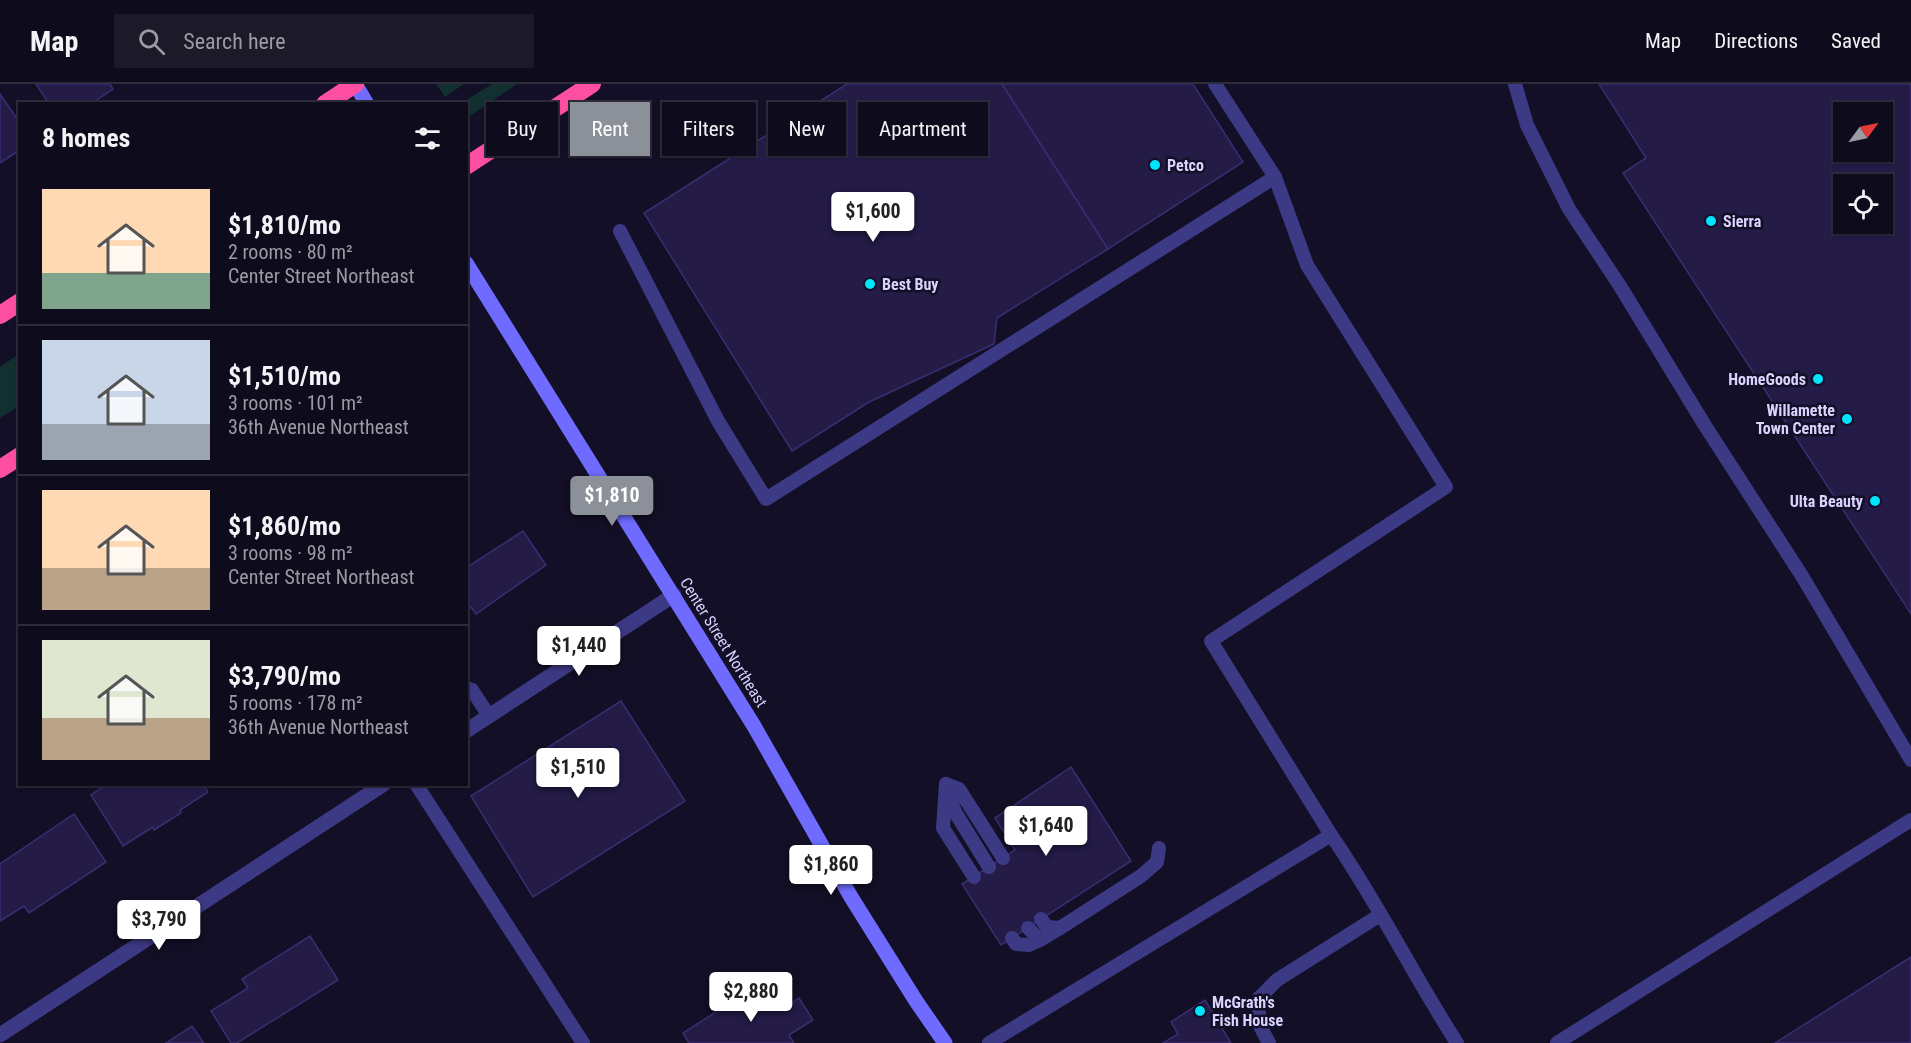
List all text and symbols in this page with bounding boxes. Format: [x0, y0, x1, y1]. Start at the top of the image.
search box [114, 14, 534, 68]
text: Map [30, 25, 78, 58]
icon: search [135, 25, 168, 58]
text: Search here [183, 29, 286, 54]
text: Map [1645, 29, 1681, 53]
text: Directions [1714, 29, 1798, 53]
text: Saved [1831, 29, 1881, 53]
chip: Buy [486, 102, 558, 156]
chip: Rent [570, 102, 650, 156]
chip: Filters [662, 102, 756, 156]
chip: New [768, 102, 846, 156]
chip: Apartment [858, 102, 988, 156]
north arrow [1833, 102, 1893, 162]
map controls [1833, 102, 1893, 234]
icon: filters [411, 122, 444, 155]
text: 8 homes [42, 123, 130, 153]
place label: Petco [1167, 156, 1204, 175]
marker: Petco [1148, 158, 1162, 172]
button: locate [1833, 174, 1893, 234]
pin: $1,600 [824, 192, 922, 243]
text: $1,600 [845, 199, 901, 223]
text: $1,810/mo [228, 210, 341, 240]
place label: Sierra [1723, 212, 1762, 231]
icon: home [90, 213, 162, 285]
marker: Sierra [1704, 214, 1718, 228]
text: 2 rooms · 80 m² [228, 240, 353, 264]
text: Center Street Northeast [228, 264, 414, 288]
place label: Best Buy [882, 275, 938, 294]
marker: Best Buy [863, 277, 877, 291]
text: $1,510/mo [228, 361, 341, 391]
icon: home [90, 364, 162, 436]
place label: HomeGoods [1728, 370, 1806, 389]
marker: HomeGoods [1811, 372, 1825, 386]
text: 3 rooms · 101 m² [228, 391, 363, 415]
place label: Willamette Town Center [1756, 401, 1835, 438]
marker: Willamette Town Center [1840, 412, 1854, 426]
text: 36th Avenue Northeast [228, 415, 409, 439]
pin: $1,810 [563, 476, 661, 527]
text: $1,810 [584, 483, 640, 507]
place label: Ulta Beauty [1790, 492, 1863, 511]
marker: Ulta Beauty [1868, 494, 1882, 508]
text: $1,860/mo [228, 511, 341, 541]
icon: home [90, 514, 162, 586]
text: 3 rooms · 98 m² [228, 541, 353, 565]
text: Center Street Northeast [228, 565, 414, 589]
street label: Center Street Northeast [676, 574, 771, 711]
pin: $1,440 [530, 626, 628, 677]
text: $1,440 [551, 633, 607, 657]
text: $3,790/mo [228, 661, 341, 691]
icon: home [90, 664, 162, 736]
text: 5 rooms · 178 m² [228, 691, 363, 715]
text: 36th Avenue Northeast [228, 715, 409, 739]
pin: $1,510 [529, 748, 627, 799]
text: $1,510 [550, 755, 606, 779]
pin: $1,640 [997, 806, 1095, 857]
text: $1,640 [1018, 813, 1074, 837]
pin: $1,860 [782, 845, 880, 896]
text: $1,860 [803, 852, 859, 876]
pin: $3,790 [110, 900, 208, 951]
text: $3,790 [131, 907, 187, 931]
pin: $2,880 [702, 972, 800, 1023]
text: $2,880 [723, 979, 779, 1003]
place label: McGrath's Fish House [1212, 993, 1283, 1030]
marker: McGrath's Fish House [1193, 1004, 1207, 1018]

